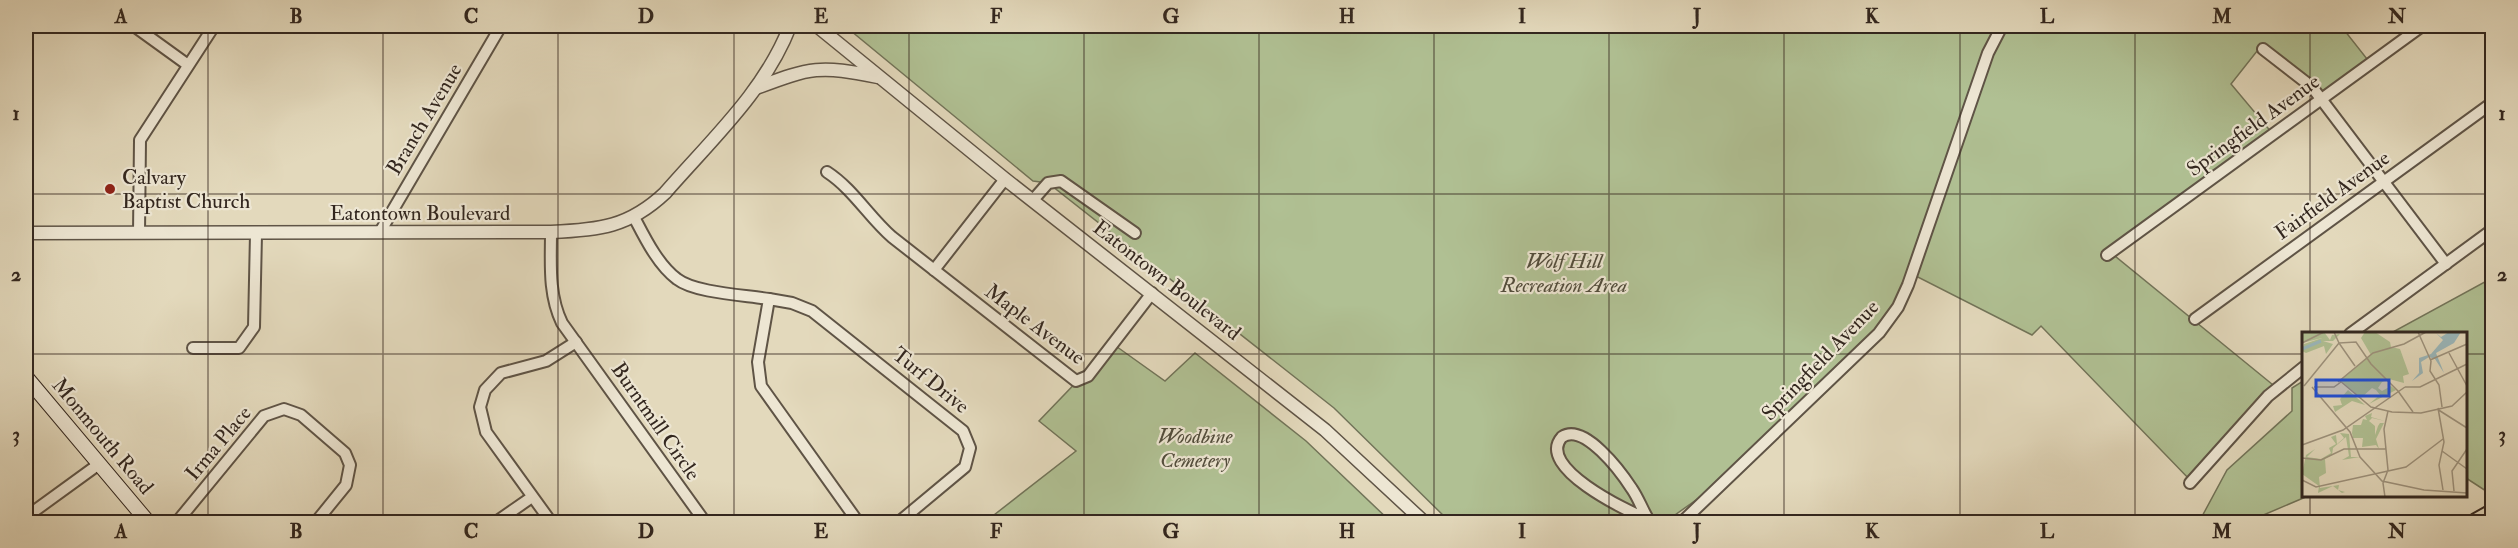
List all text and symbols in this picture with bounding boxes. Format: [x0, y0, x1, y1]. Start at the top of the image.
text: A [114, 4, 128, 29]
text: B [289, 4, 303, 29]
text: C [464, 4, 478, 29]
text: D [638, 4, 654, 29]
text: E [814, 4, 829, 29]
text: F [990, 4, 1003, 29]
text: G [1163, 4, 1180, 29]
text: H [1339, 4, 1355, 29]
text: I [1518, 4, 1526, 29]
text: J [1692, 4, 1701, 29]
text: K [1865, 4, 1880, 29]
text: L [2040, 4, 2055, 29]
text: M [2211, 4, 2232, 29]
text: N [2387, 4, 2407, 29]
street label: Branch Avenue [381, 58, 468, 180]
street label: Springfield Avenue [2181, 68, 2325, 183]
text: 1 [12, 101, 20, 126]
text: 1 [2498, 101, 2506, 126]
street label: Fairfield Avenue [2269, 144, 2395, 246]
place label: Calvary Baptist Church [122, 164, 250, 215]
marker: Calvary Baptist Church [103, 182, 117, 196]
street label: Eatontown Boulevard [330, 200, 511, 227]
street label: Eatontown Boulevard [1087, 214, 1247, 347]
park label: Wolf Hill Recreation Area [1500, 248, 1628, 299]
text: 2 [11, 262, 21, 287]
text: 2 [2497, 262, 2507, 287]
street label: Maple Avenue [979, 278, 1090, 371]
street label: Springfield Avenue [1756, 294, 1885, 427]
inset map [2302, 332, 2467, 497]
street label: Turf Drive [887, 341, 975, 420]
street label: Burntmill Circle [605, 357, 706, 486]
street label: Monmouth Road [46, 372, 160, 501]
street label: Irma Place [179, 400, 258, 486]
text: 3 [12, 422, 20, 447]
text: 3 [2498, 422, 2506, 447]
park label: Woodbine Cemetery [1157, 423, 1234, 474]
text: A [114, 519, 128, 544]
text: B [289, 519, 303, 544]
text: C [464, 519, 478, 544]
text: D [638, 519, 654, 544]
text: E [814, 519, 829, 544]
text: F [990, 519, 1003, 544]
text: G [1163, 519, 1180, 544]
text: H [1339, 519, 1355, 544]
text: I [1518, 519, 1526, 544]
text: J [1692, 519, 1701, 544]
text: K [1865, 519, 1880, 544]
text: L [2040, 519, 2055, 544]
text: M [2211, 519, 2232, 544]
text: N [2387, 519, 2407, 544]

